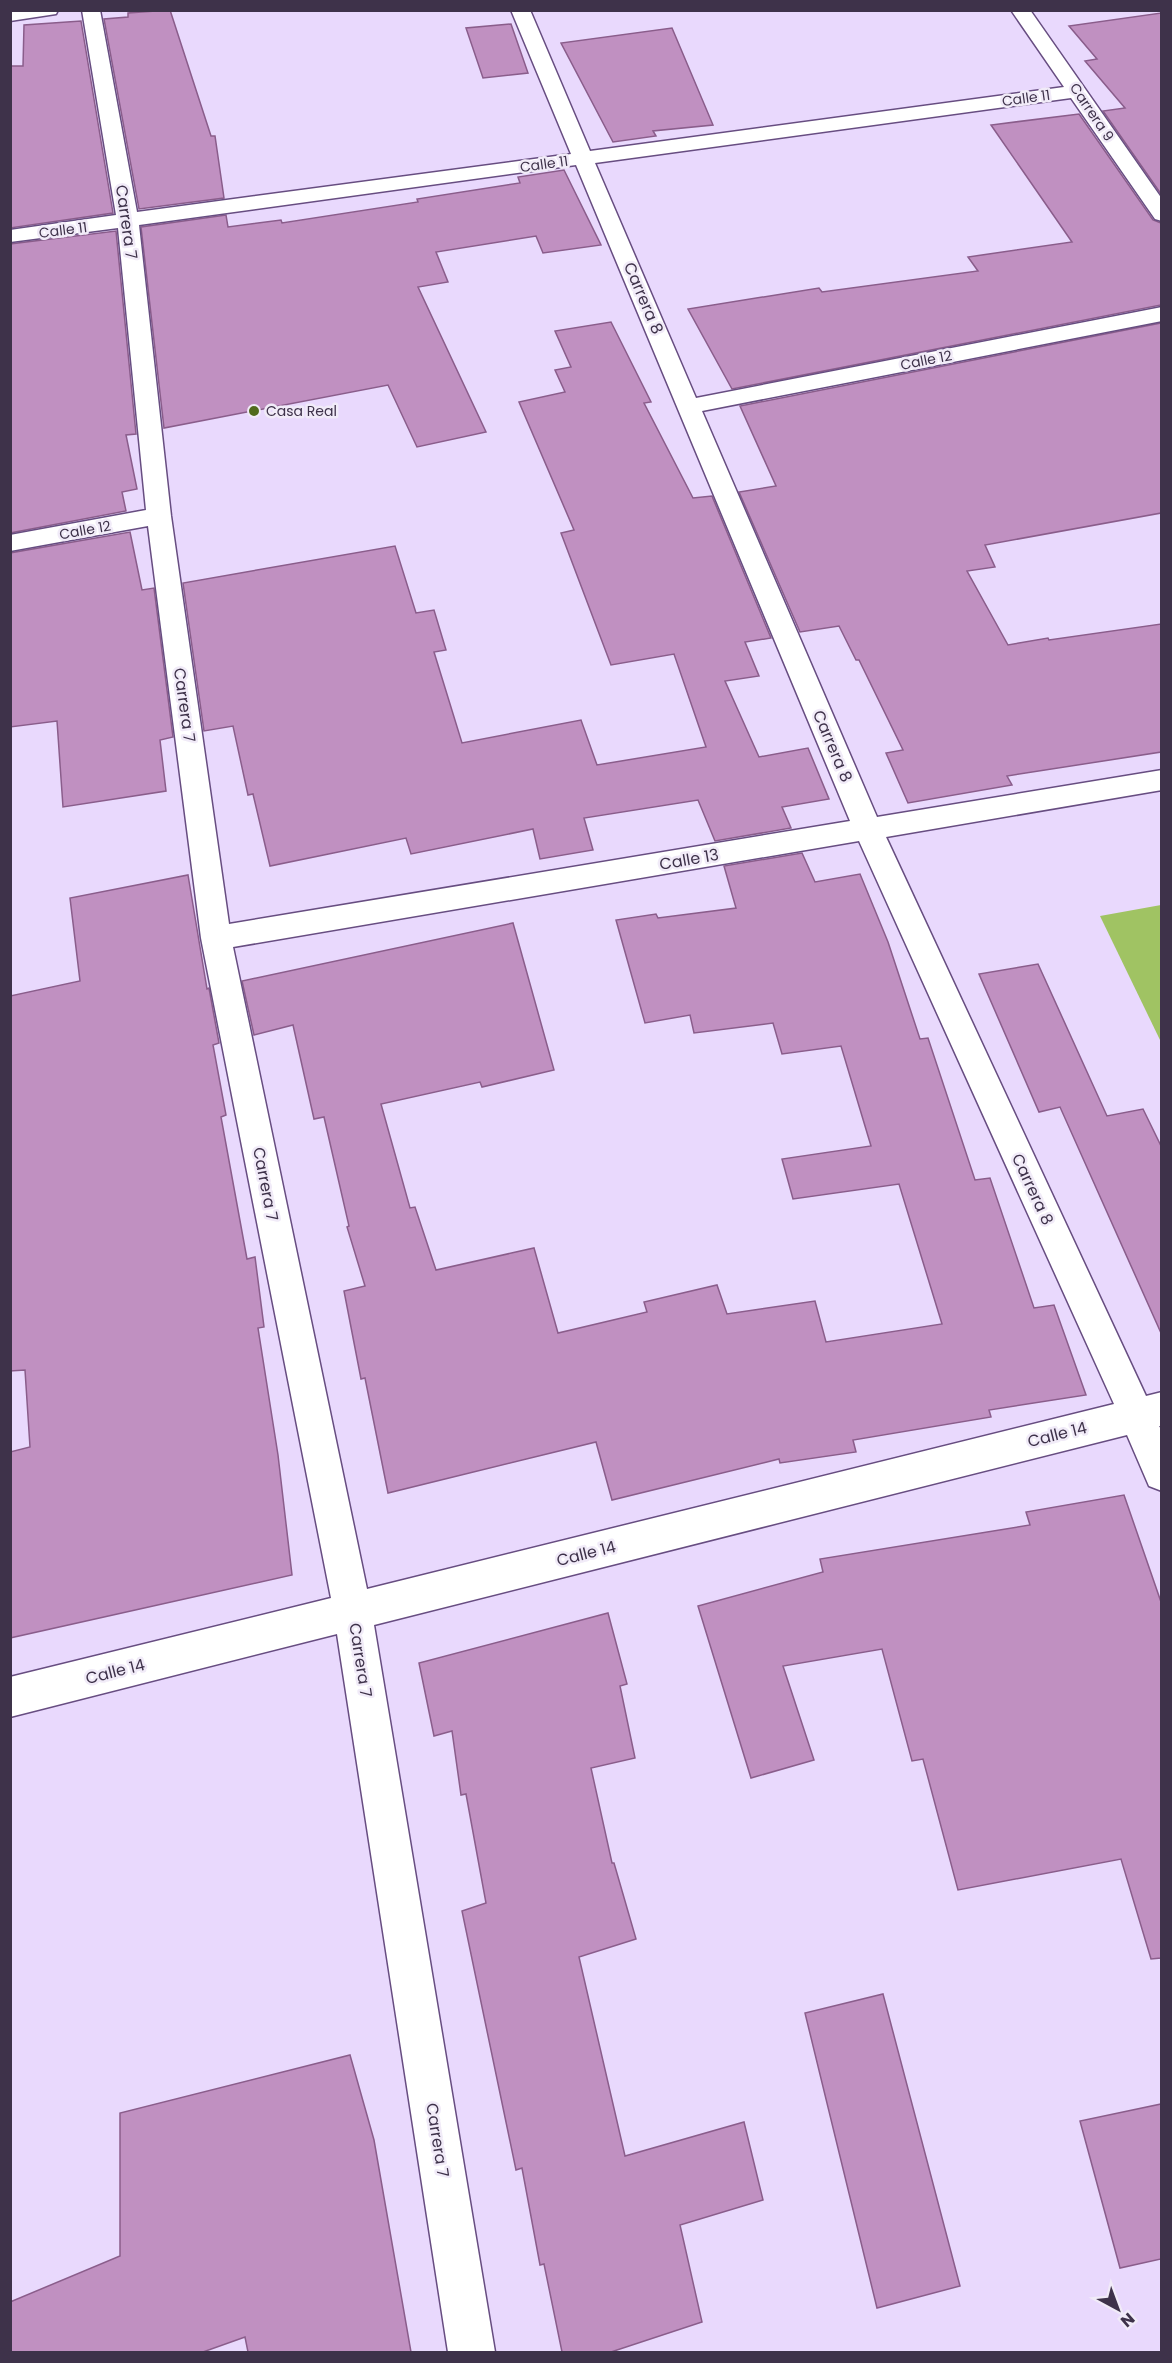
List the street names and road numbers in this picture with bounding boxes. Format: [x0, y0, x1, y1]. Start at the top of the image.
street label: Carrera 9 [1065, 79, 1119, 145]
street label: Calle 11 [1001, 85, 1051, 111]
street label: Calle 11 [519, 151, 569, 177]
street label: Carrera 7 [110, 183, 143, 261]
street label: Calle 11 [38, 217, 88, 243]
street label: Carrera 8 [618, 259, 669, 338]
street label: Calle 12 [899, 345, 953, 375]
street label: Calle 12 [58, 516, 112, 544]
street label: Carrera 7 [168, 666, 201, 744]
street label: Carrera 8 [807, 707, 858, 786]
street label: Calle 13 [658, 843, 721, 876]
street label: Carrera 7 [247, 1145, 284, 1223]
street label: Carrera 8 [1006, 1150, 1059, 1229]
street label: Calle 14 [1025, 1416, 1089, 1453]
street label: Calle 14 [554, 1535, 618, 1572]
street label: Carrera 7 [343, 1621, 378, 1699]
street label: Calle 14 [83, 1653, 147, 1690]
street label: Carrera 7 [420, 2101, 455, 2179]

